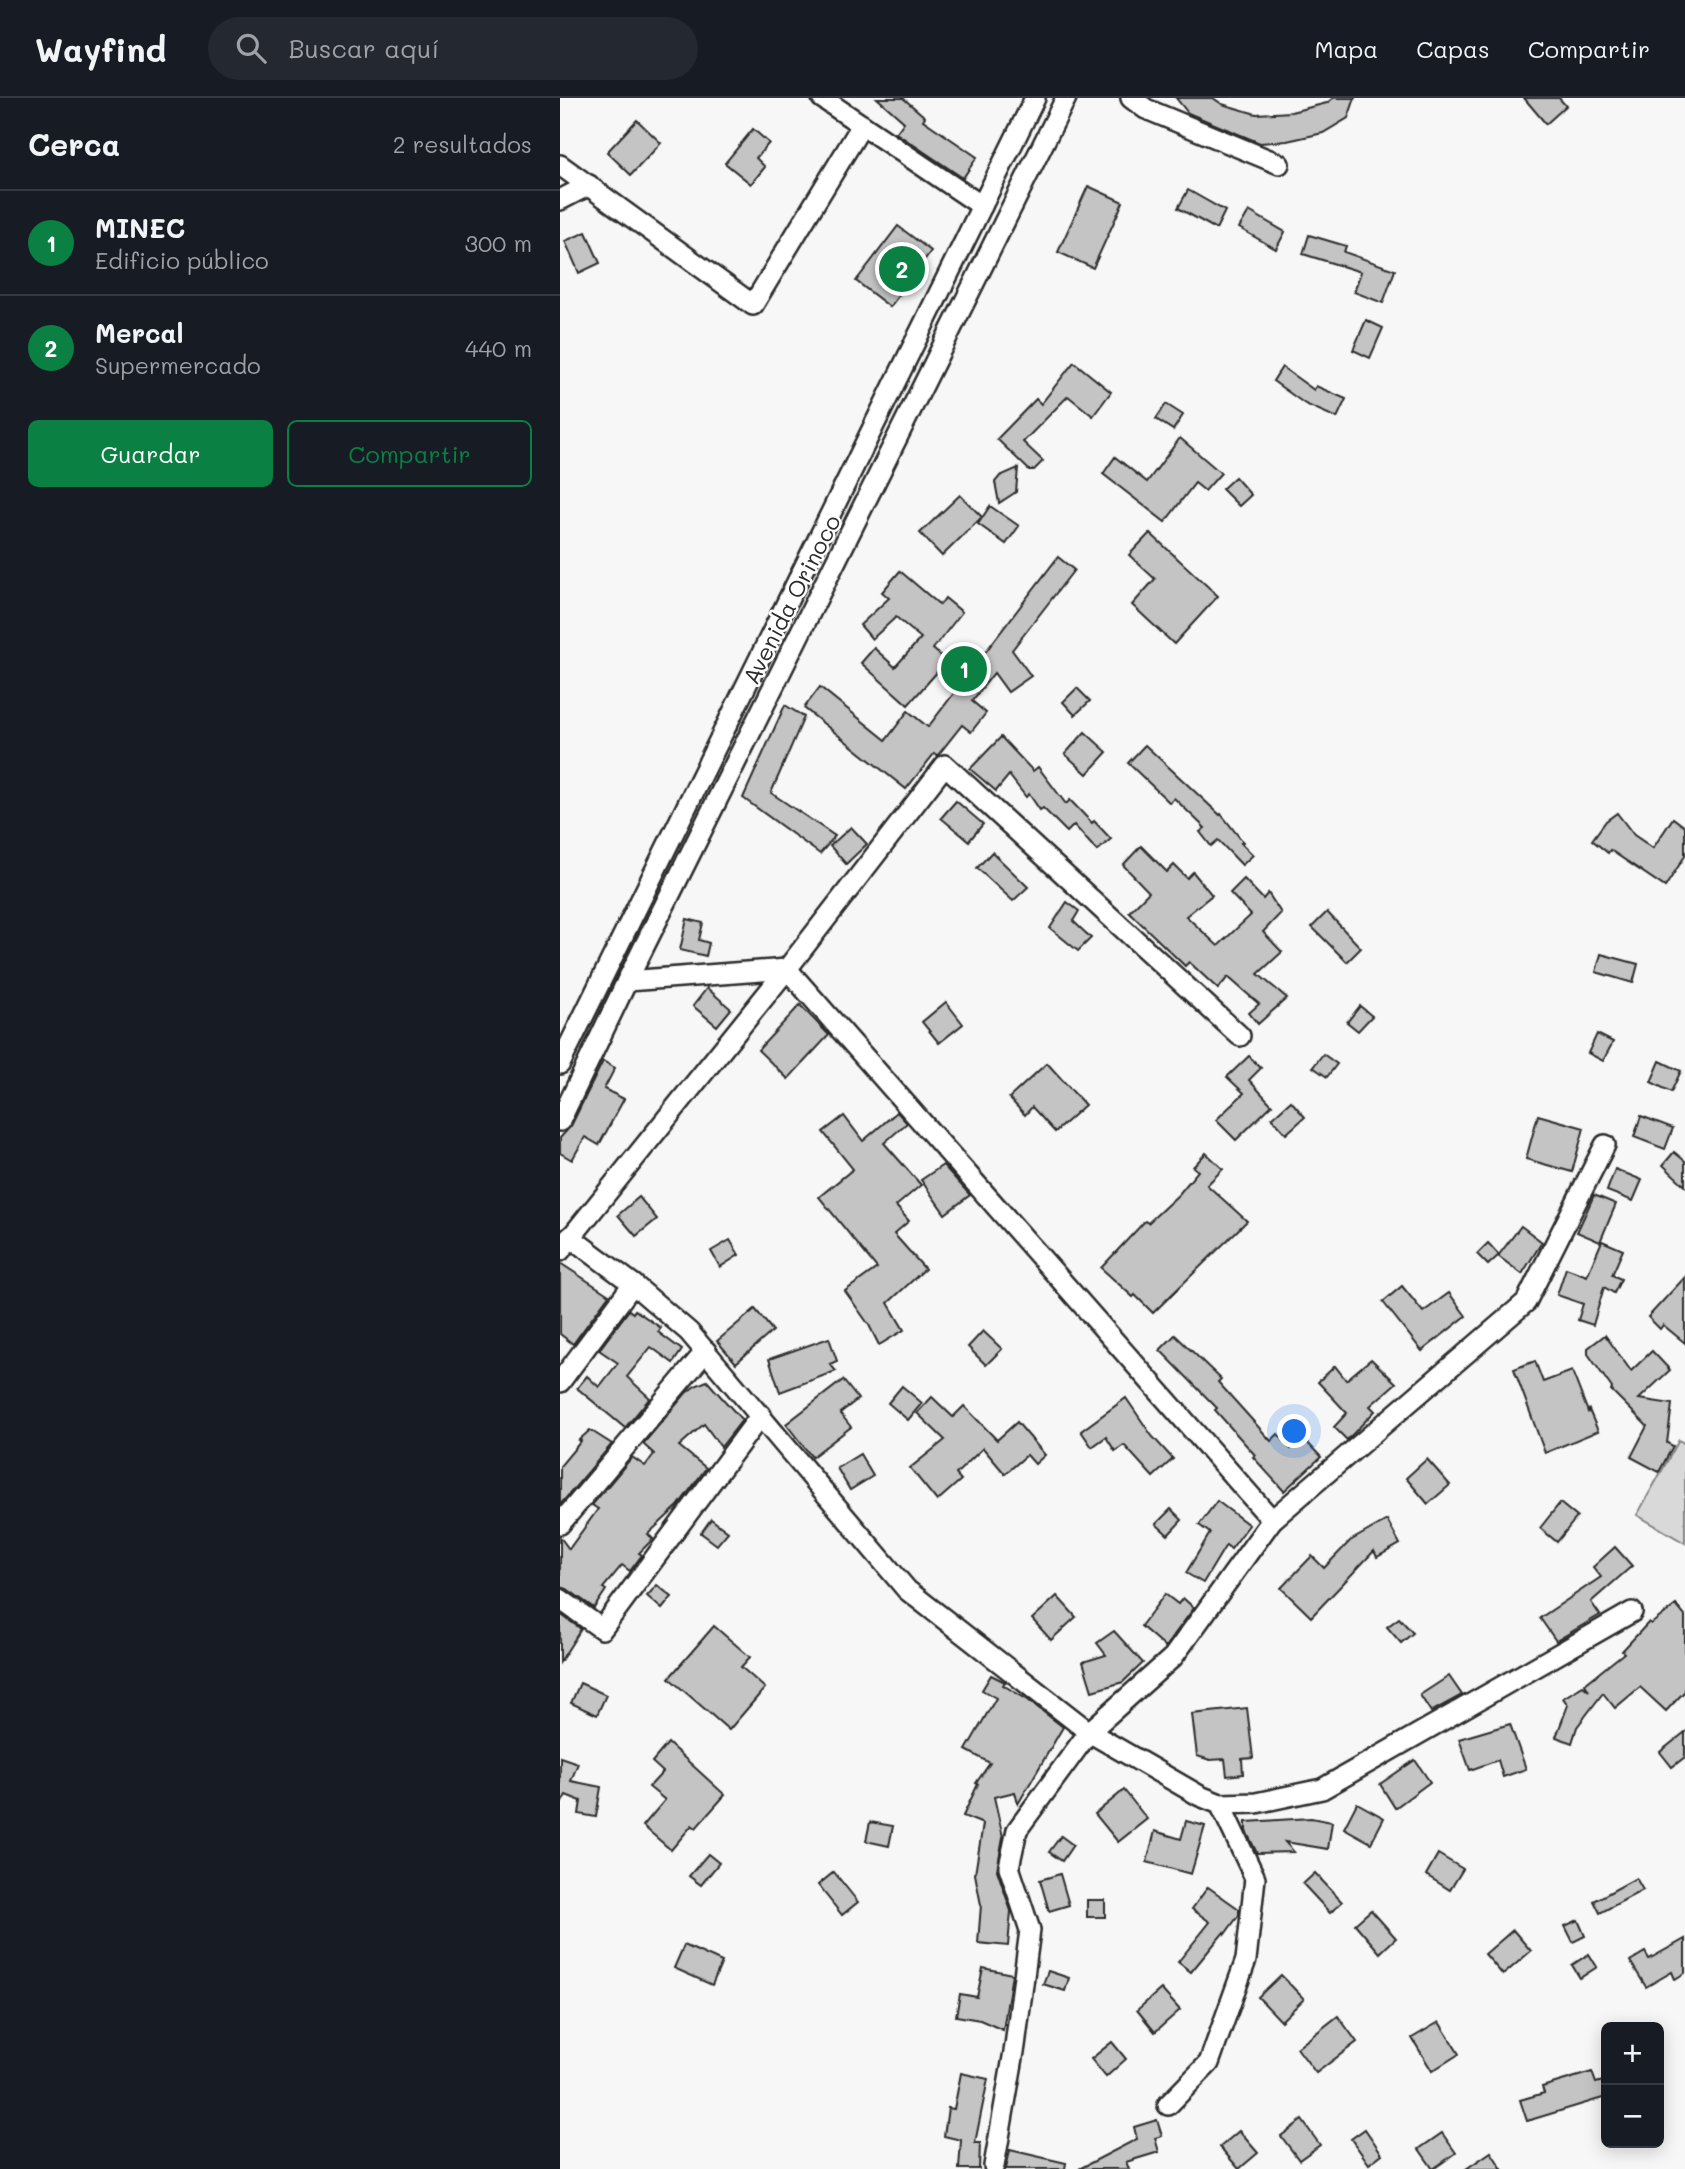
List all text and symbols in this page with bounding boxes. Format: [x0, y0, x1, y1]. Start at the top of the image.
search box [208, 17, 698, 80]
text: Wayfind [35, 27, 166, 70]
icon: search [232, 29, 270, 67]
text: Buscar aquí [288, 31, 440, 65]
text: Mapa [1314, 33, 1378, 64]
text: Capas [1416, 33, 1490, 64]
text: Compartir [1528, 33, 1650, 64]
text: Cerca [28, 124, 120, 164]
text: 2 resultados [393, 129, 532, 159]
text: MINEC [95, 211, 185, 245]
text: 1 [46, 228, 56, 258]
text: 300 m [464, 228, 532, 258]
pin: 2 [879, 243, 925, 295]
text: Edificio público [95, 245, 269, 275]
text: Mercal [95, 316, 184, 350]
text: 2 [45, 333, 57, 363]
text: 440 m [465, 333, 532, 363]
text: Supermercado [95, 350, 261, 380]
button: Guardar [28, 420, 273, 487]
button: Compartir [287, 420, 532, 487]
street label: Avenida Orinoco [735, 509, 847, 689]
pin: 1 [941, 643, 987, 695]
your location [1277, 1414, 1311, 1448]
map controls [1601, 2022, 1664, 2148]
button: + [1601, 2022, 1664, 2085]
button: − [1601, 2085, 1664, 2148]

